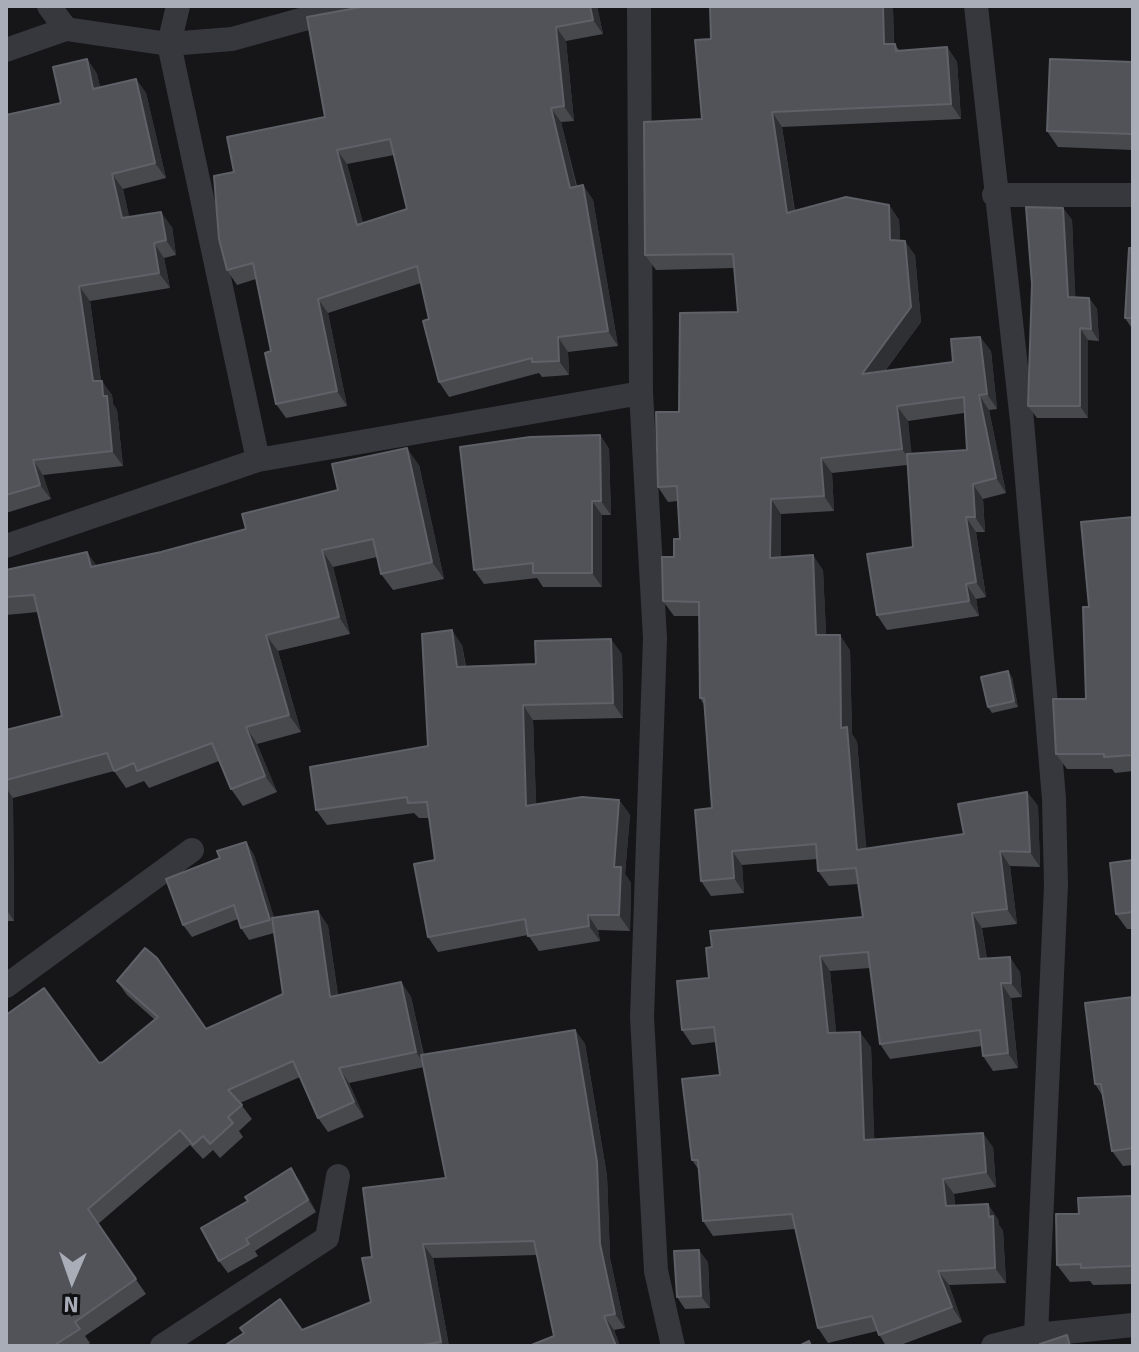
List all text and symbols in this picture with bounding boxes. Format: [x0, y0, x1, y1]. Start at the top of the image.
north arrow [32, 1240, 112, 1320]
text: N [63, 1291, 79, 1318]

